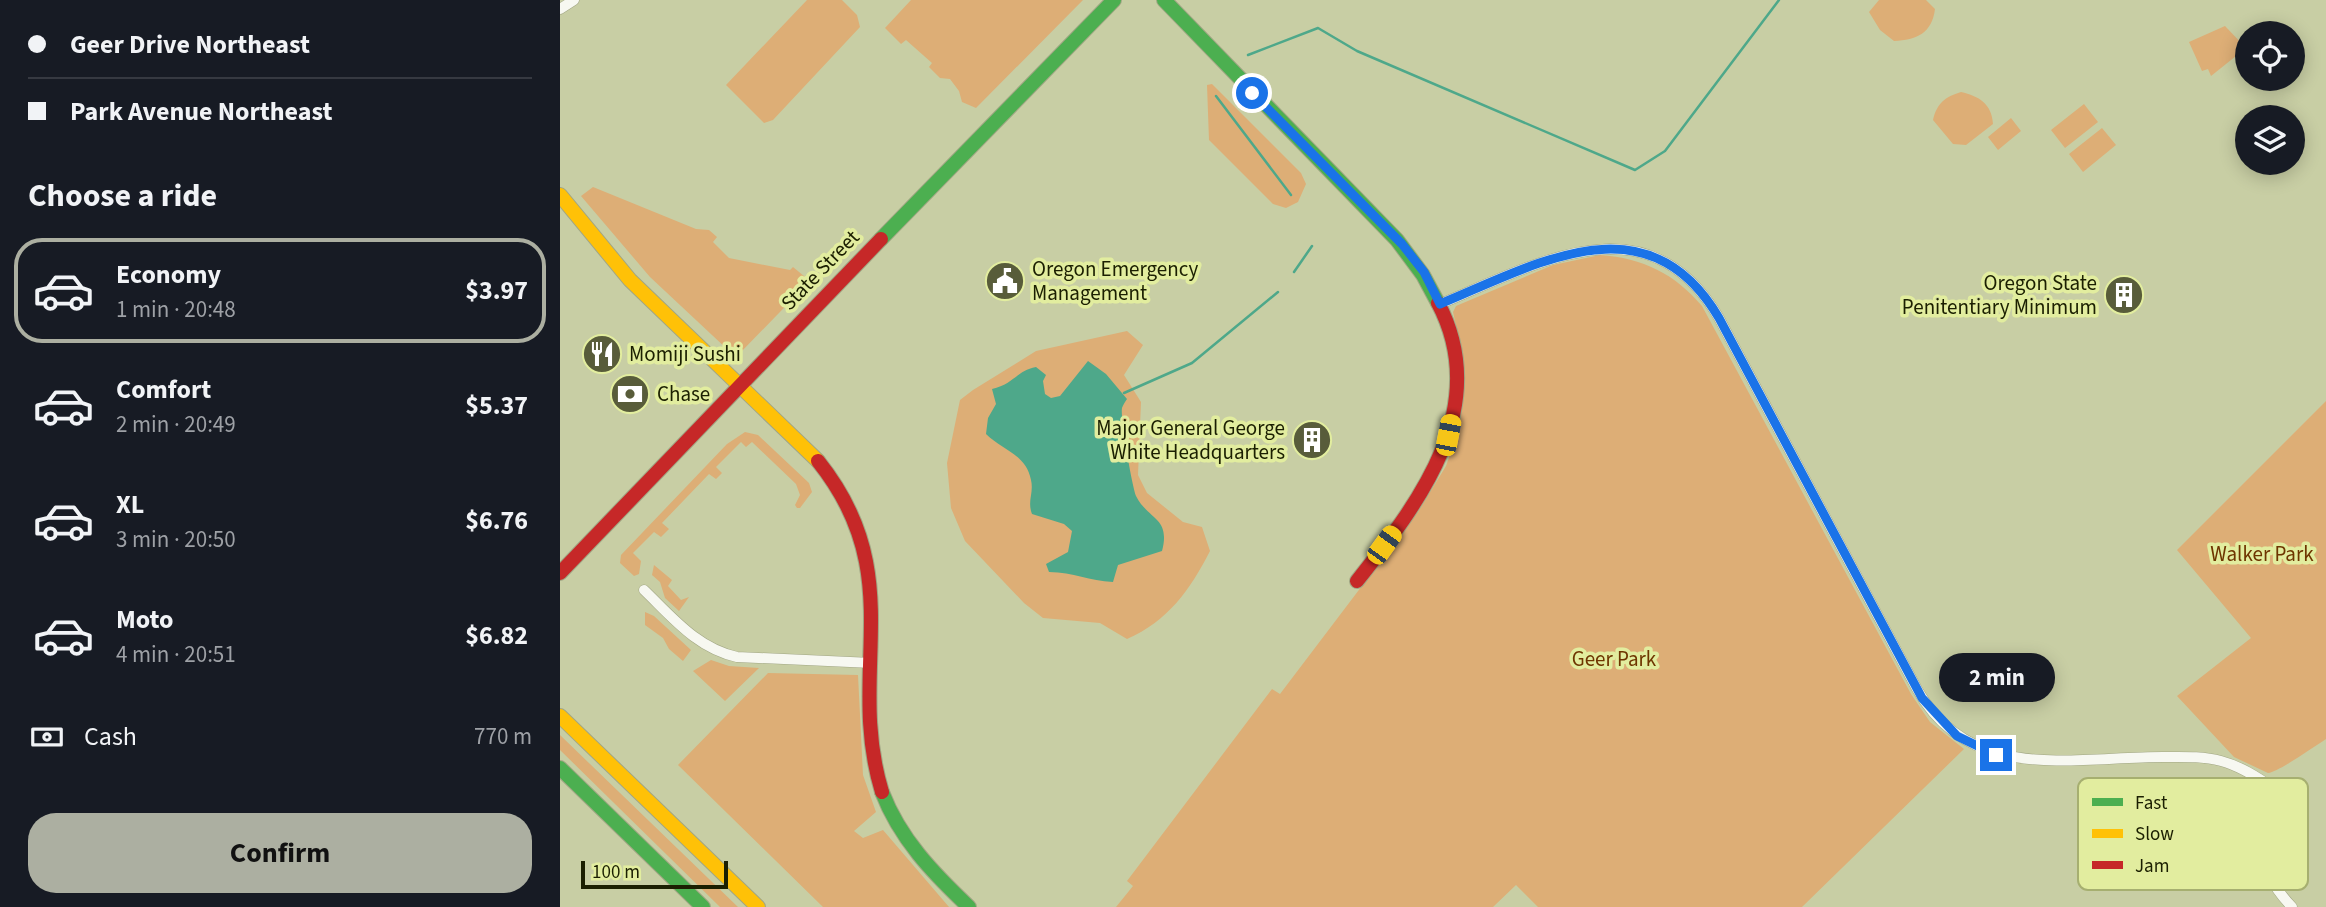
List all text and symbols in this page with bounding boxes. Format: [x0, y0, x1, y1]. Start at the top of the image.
map controls [2235, 21, 2305, 175]
button: locate [2235, 21, 2305, 91]
text: Geer Drive Northeast [70, 26, 310, 63]
route start [1236, 77, 1268, 109]
text: Park Avenue Northeast [70, 93, 332, 130]
button: layers [2235, 105, 2305, 175]
text: Choose a ride [28, 173, 217, 219]
street label: State Street [774, 223, 866, 317]
place label: Oregon Emergency Management [1032, 254, 1198, 308]
text: Economy [116, 256, 221, 293]
icon: car [32, 259, 95, 322]
public building icon: Oregon Emergency Management [984, 260, 1026, 302]
place label: Oregon State Penitentiary Minimum [1902, 268, 2097, 322]
text: $3.97 [465, 272, 528, 309]
building icon: Oregon State Penitentiary Minimum [2103, 274, 2145, 316]
text: 1 min · 20:48 [116, 293, 236, 326]
restaurant icon: Momiji Sushi [581, 333, 623, 375]
place label: Momiji Sushi [629, 339, 741, 369]
text: Comfort [116, 371, 211, 408]
bank icon: Chase [609, 373, 651, 415]
icon: car [32, 374, 95, 437]
place label: Chase [657, 379, 710, 409]
text: $5.37 [465, 387, 528, 424]
text: 2 min · 20:49 [116, 408, 236, 441]
car [1434, 412, 1463, 458]
place label: Major General George White Headquarters [1096, 413, 1285, 467]
building icon: Major General George White Headquarters [1291, 419, 1333, 461]
text: XL [116, 486, 144, 523]
icon: car [32, 489, 95, 552]
text: $6.76 [465, 502, 528, 539]
car [1364, 522, 1405, 568]
text: 3 min · 20:50 [116, 523, 236, 556]
park label: Walker Park [2210, 539, 2314, 569]
text: Moto [116, 601, 173, 638]
icon: car [32, 604, 95, 667]
text: $6.82 [465, 617, 528, 654]
text: 4 min · 20:51 [116, 638, 236, 671]
park label: Geer Park [1572, 644, 1657, 674]
callout: 2 min [1938, 654, 2054, 702]
text: 2 min [1969, 661, 2025, 694]
icon: cash [28, 718, 66, 756]
text: Cash [84, 718, 137, 755]
text: 770 m [474, 720, 532, 753]
route end [1980, 739, 2012, 771]
legend [2078, 778, 2308, 890]
text: Fast [2135, 790, 2168, 817]
button: Confirm [28, 813, 532, 893]
text: Slow [2135, 821, 2174, 848]
text: Jam [2135, 853, 2169, 880]
scale bar [581, 858, 728, 890]
text: 100 m [592, 859, 640, 886]

